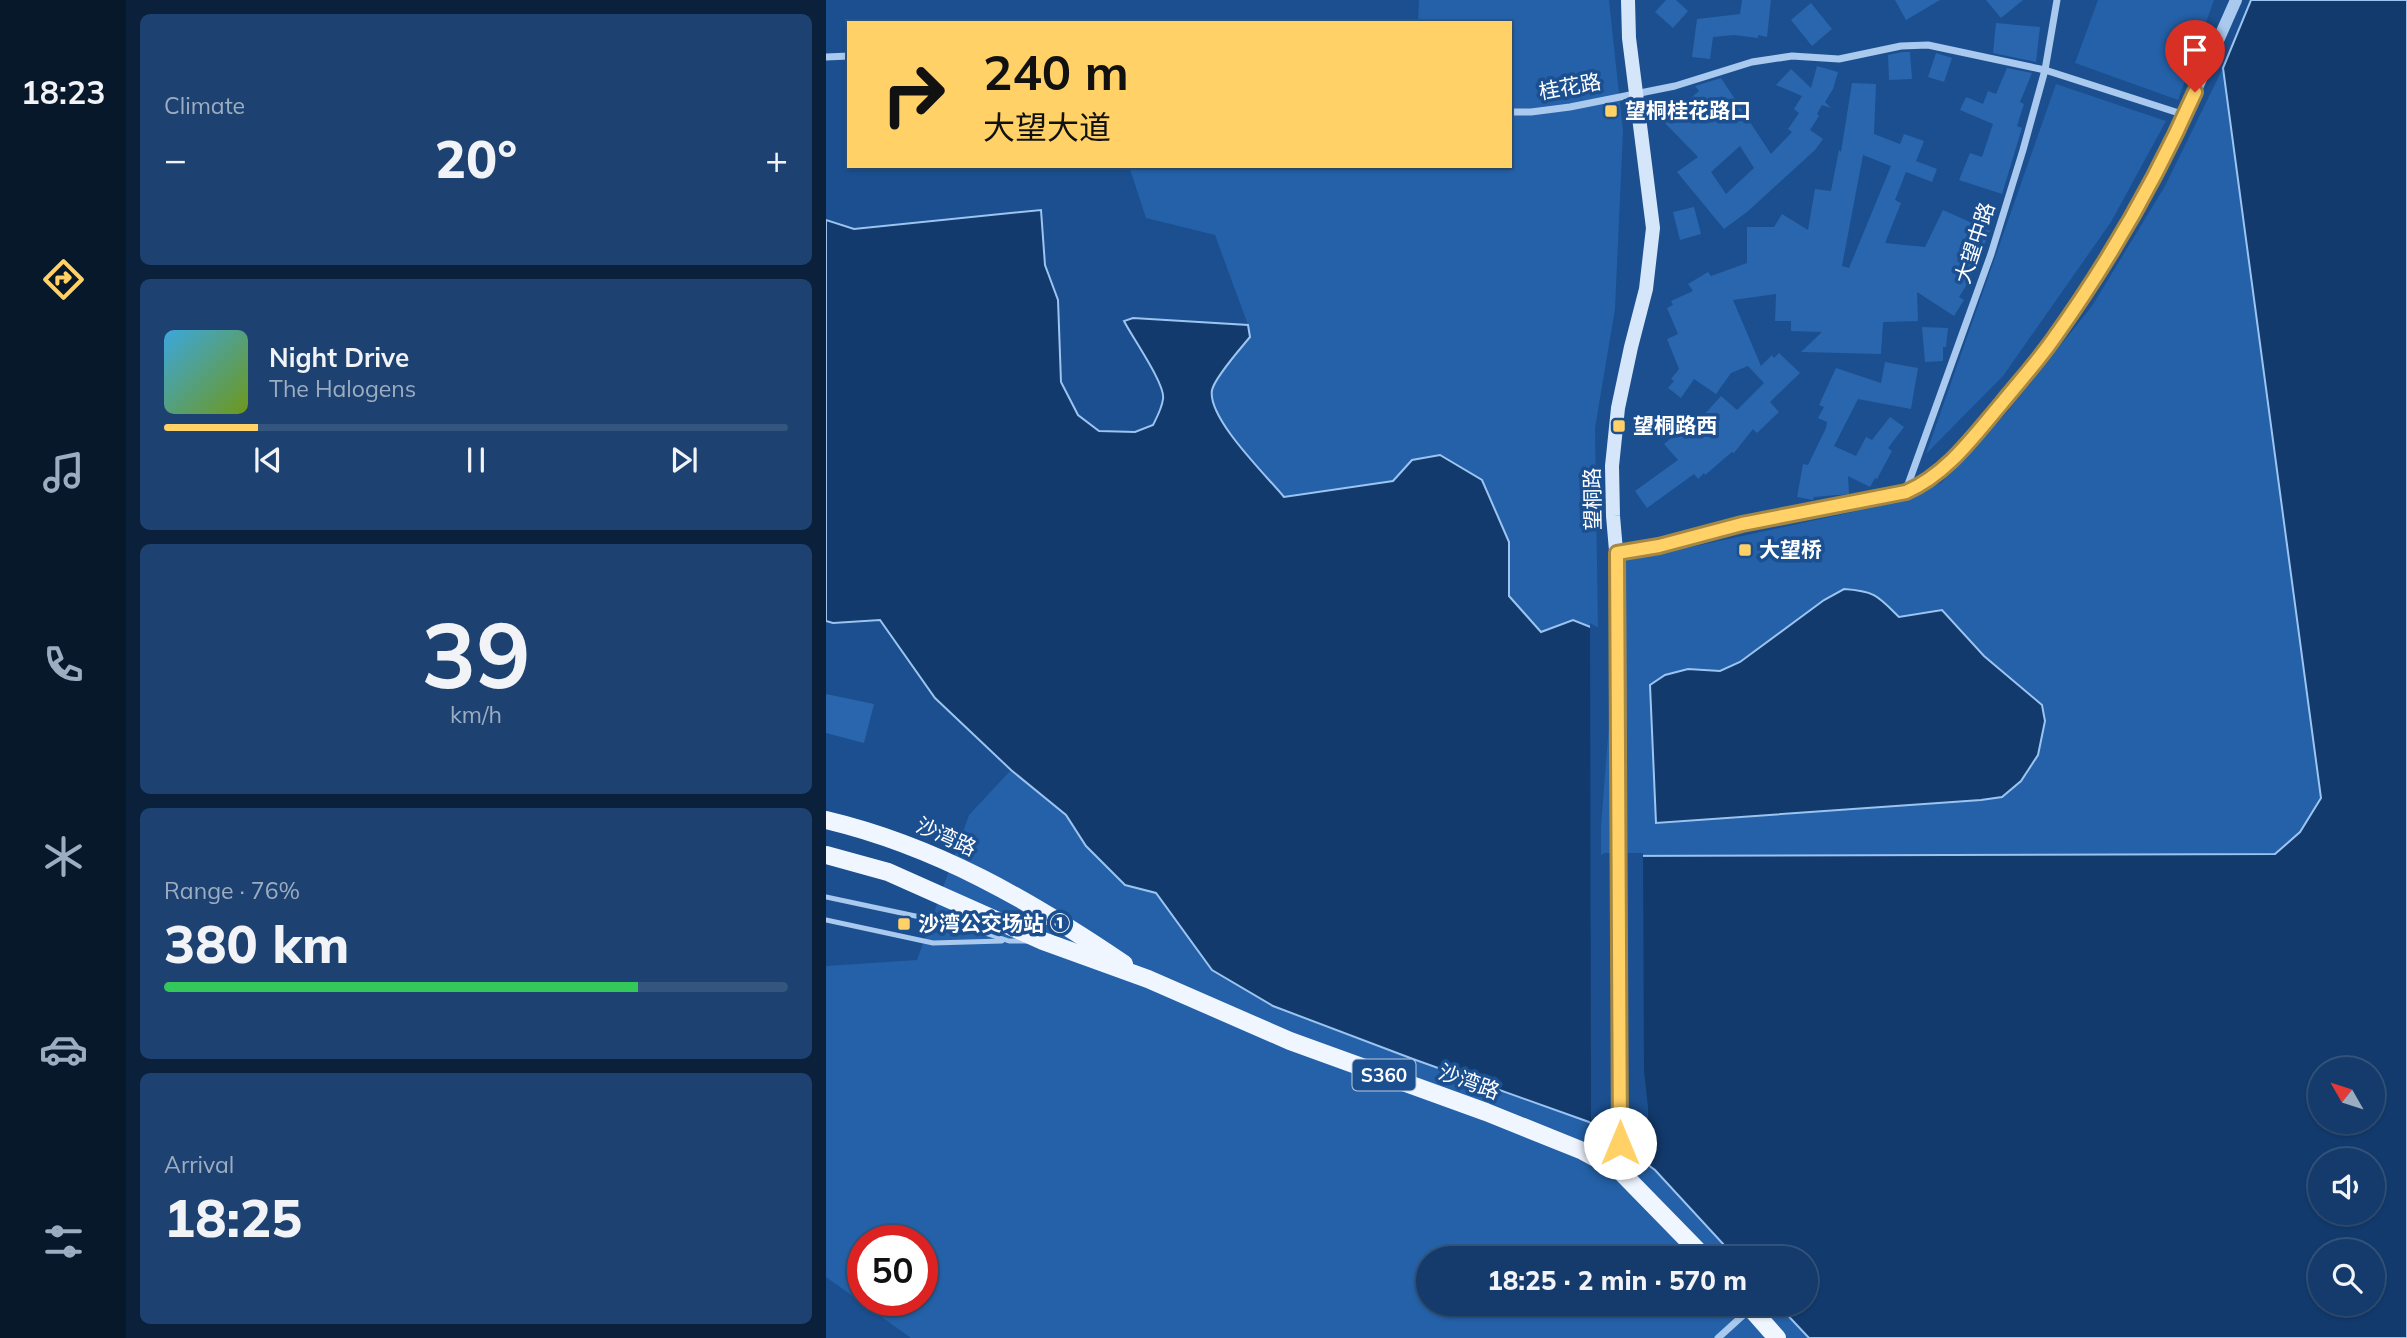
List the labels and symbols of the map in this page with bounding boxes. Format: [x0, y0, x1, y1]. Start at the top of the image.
pin [2165, 20, 2225, 92]
street label: 桂花路 [1537, 68, 1603, 104]
place label: 望桐桂花路口 [1625, 97, 1751, 123]
marker: 望桐桂花路口 [1603, 103, 1619, 119]
street label: 大望中路 [1949, 199, 1999, 287]
place label: 望桐路西 [1633, 412, 1717, 438]
marker: 望桐路西 [1611, 418, 1627, 434]
street label: 望桐路 [1578, 467, 1606, 531]
place label: 大望桥 [1759, 536, 1822, 562]
marker: 大望桥 [1737, 542, 1753, 558]
street label: 沙湾路 [912, 811, 980, 861]
place label: 沙湾公交场站 ① [918, 910, 1071, 936]
marker: 沙湾公交场站 ① [896, 916, 912, 932]
north arrow [2308, 1057, 2385, 1134]
street label: 沙湾路 [1435, 1058, 1503, 1104]
road number: S360 [1352, 1060, 1416, 1091]
position arrow [1583, 1106, 1657, 1180]
speed limit sign: 50 [847, 1225, 938, 1316]

